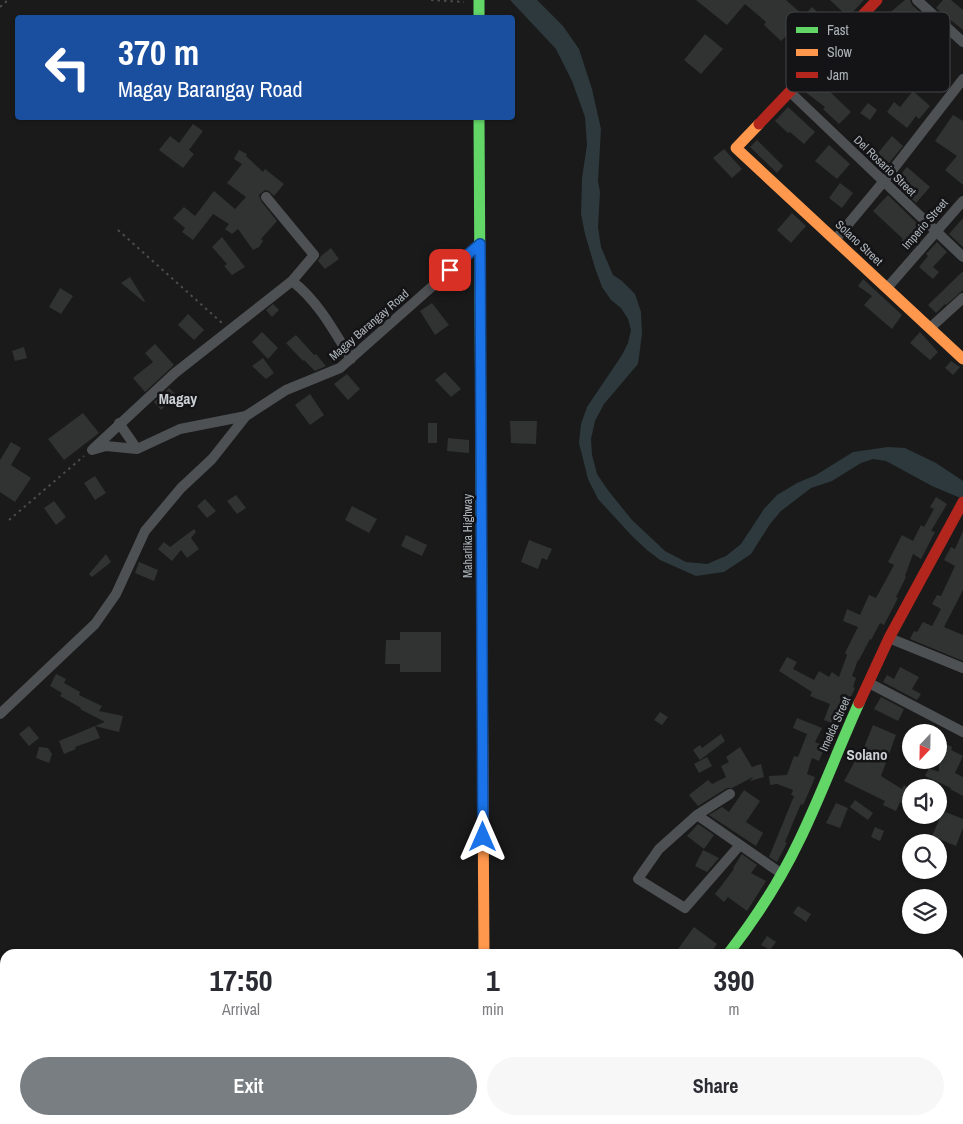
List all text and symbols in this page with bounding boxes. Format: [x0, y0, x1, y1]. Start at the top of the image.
legend [786, 12, 950, 92]
text: Fast [827, 21, 849, 39]
text: 370 m [118, 29, 199, 76]
icon: left [35, 35, 100, 100]
text: Slow [827, 43, 853, 61]
text: Jam [827, 66, 849, 84]
text: Magay Barangay Road [118, 74, 303, 104]
street label: Del Rosario Street [850, 132, 920, 200]
street label: Imperio Street [899, 195, 952, 253]
street label: Solano Street [832, 217, 886, 269]
pin [429, 249, 471, 291]
icon: arrive [436, 256, 464, 284]
street label: Magay Barangay Road [326, 286, 412, 364]
district label: Magay [159, 388, 197, 409]
street label: Maharlika Highway [460, 494, 476, 578]
street label: Imelda Street [816, 694, 854, 754]
north arrow [902, 724, 948, 769]
map controls [902, 724, 947, 934]
district label: Solano [846, 744, 888, 765]
button: sound [902, 779, 947, 824]
position arrow [456, 810, 508, 862]
button: search [902, 834, 947, 879]
button: layers [902, 889, 947, 934]
text: 17:50 [210, 960, 272, 1000]
text: 1 [486, 960, 500, 1000]
text: 390 [713, 960, 754, 1000]
text: Arrival [222, 998, 260, 1020]
text: min [482, 998, 504, 1020]
text: m [728, 998, 739, 1020]
button: Exit [20, 1057, 477, 1115]
button: Share [487, 1057, 944, 1115]

